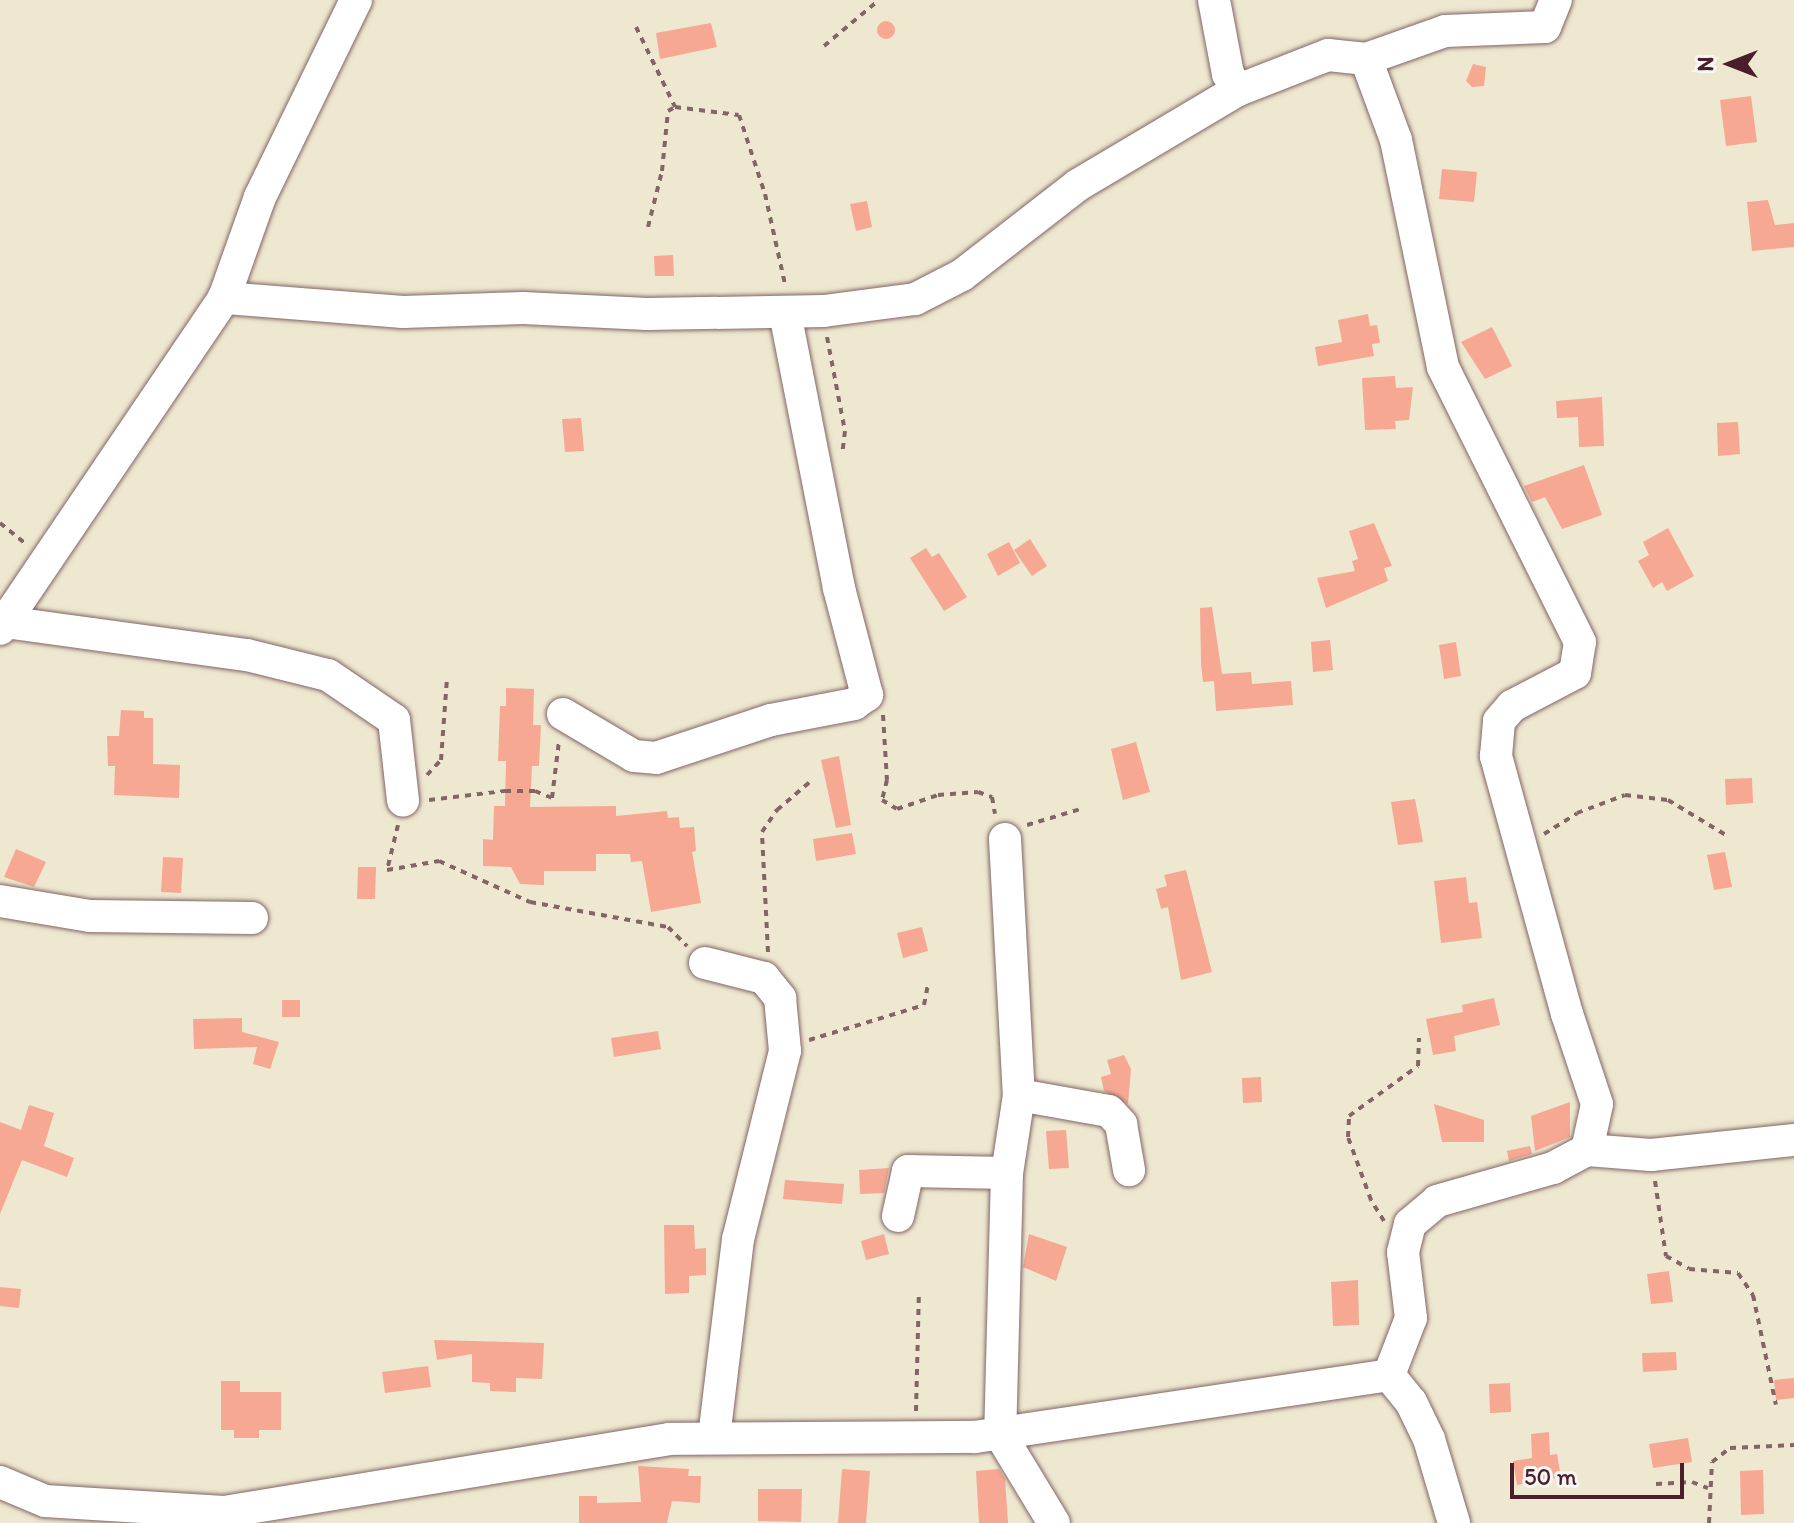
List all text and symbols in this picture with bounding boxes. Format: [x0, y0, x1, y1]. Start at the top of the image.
north arrow [1690, 24, 1770, 104]
text: N [1692, 57, 1719, 71]
scale bar [1514, 1447, 1688, 1497]
text: 50 m [1524, 1462, 1577, 1491]

